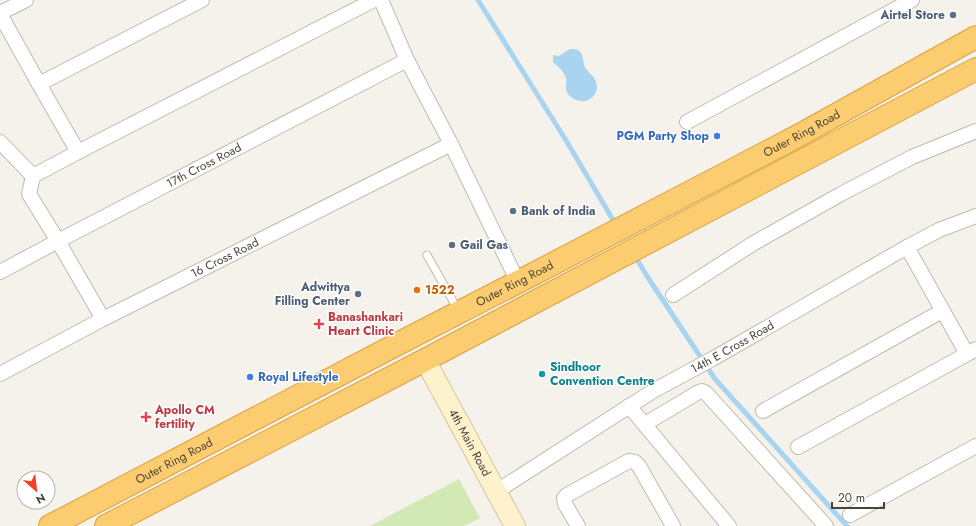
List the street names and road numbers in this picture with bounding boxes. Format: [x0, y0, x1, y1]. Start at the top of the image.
street label: Outer Ring Road [760, 105, 843, 162]
street label: 17th Cross Road [163, 138, 245, 192]
street label: 16 Cross Road [188, 233, 262, 282]
street label: Outer Ring Road [473, 256, 557, 311]
street label: 14th E Cross Road [687, 316, 777, 378]
street label: 4th Main Road [444, 406, 495, 480]
street label: Outer Ring Road [132, 433, 216, 489]

